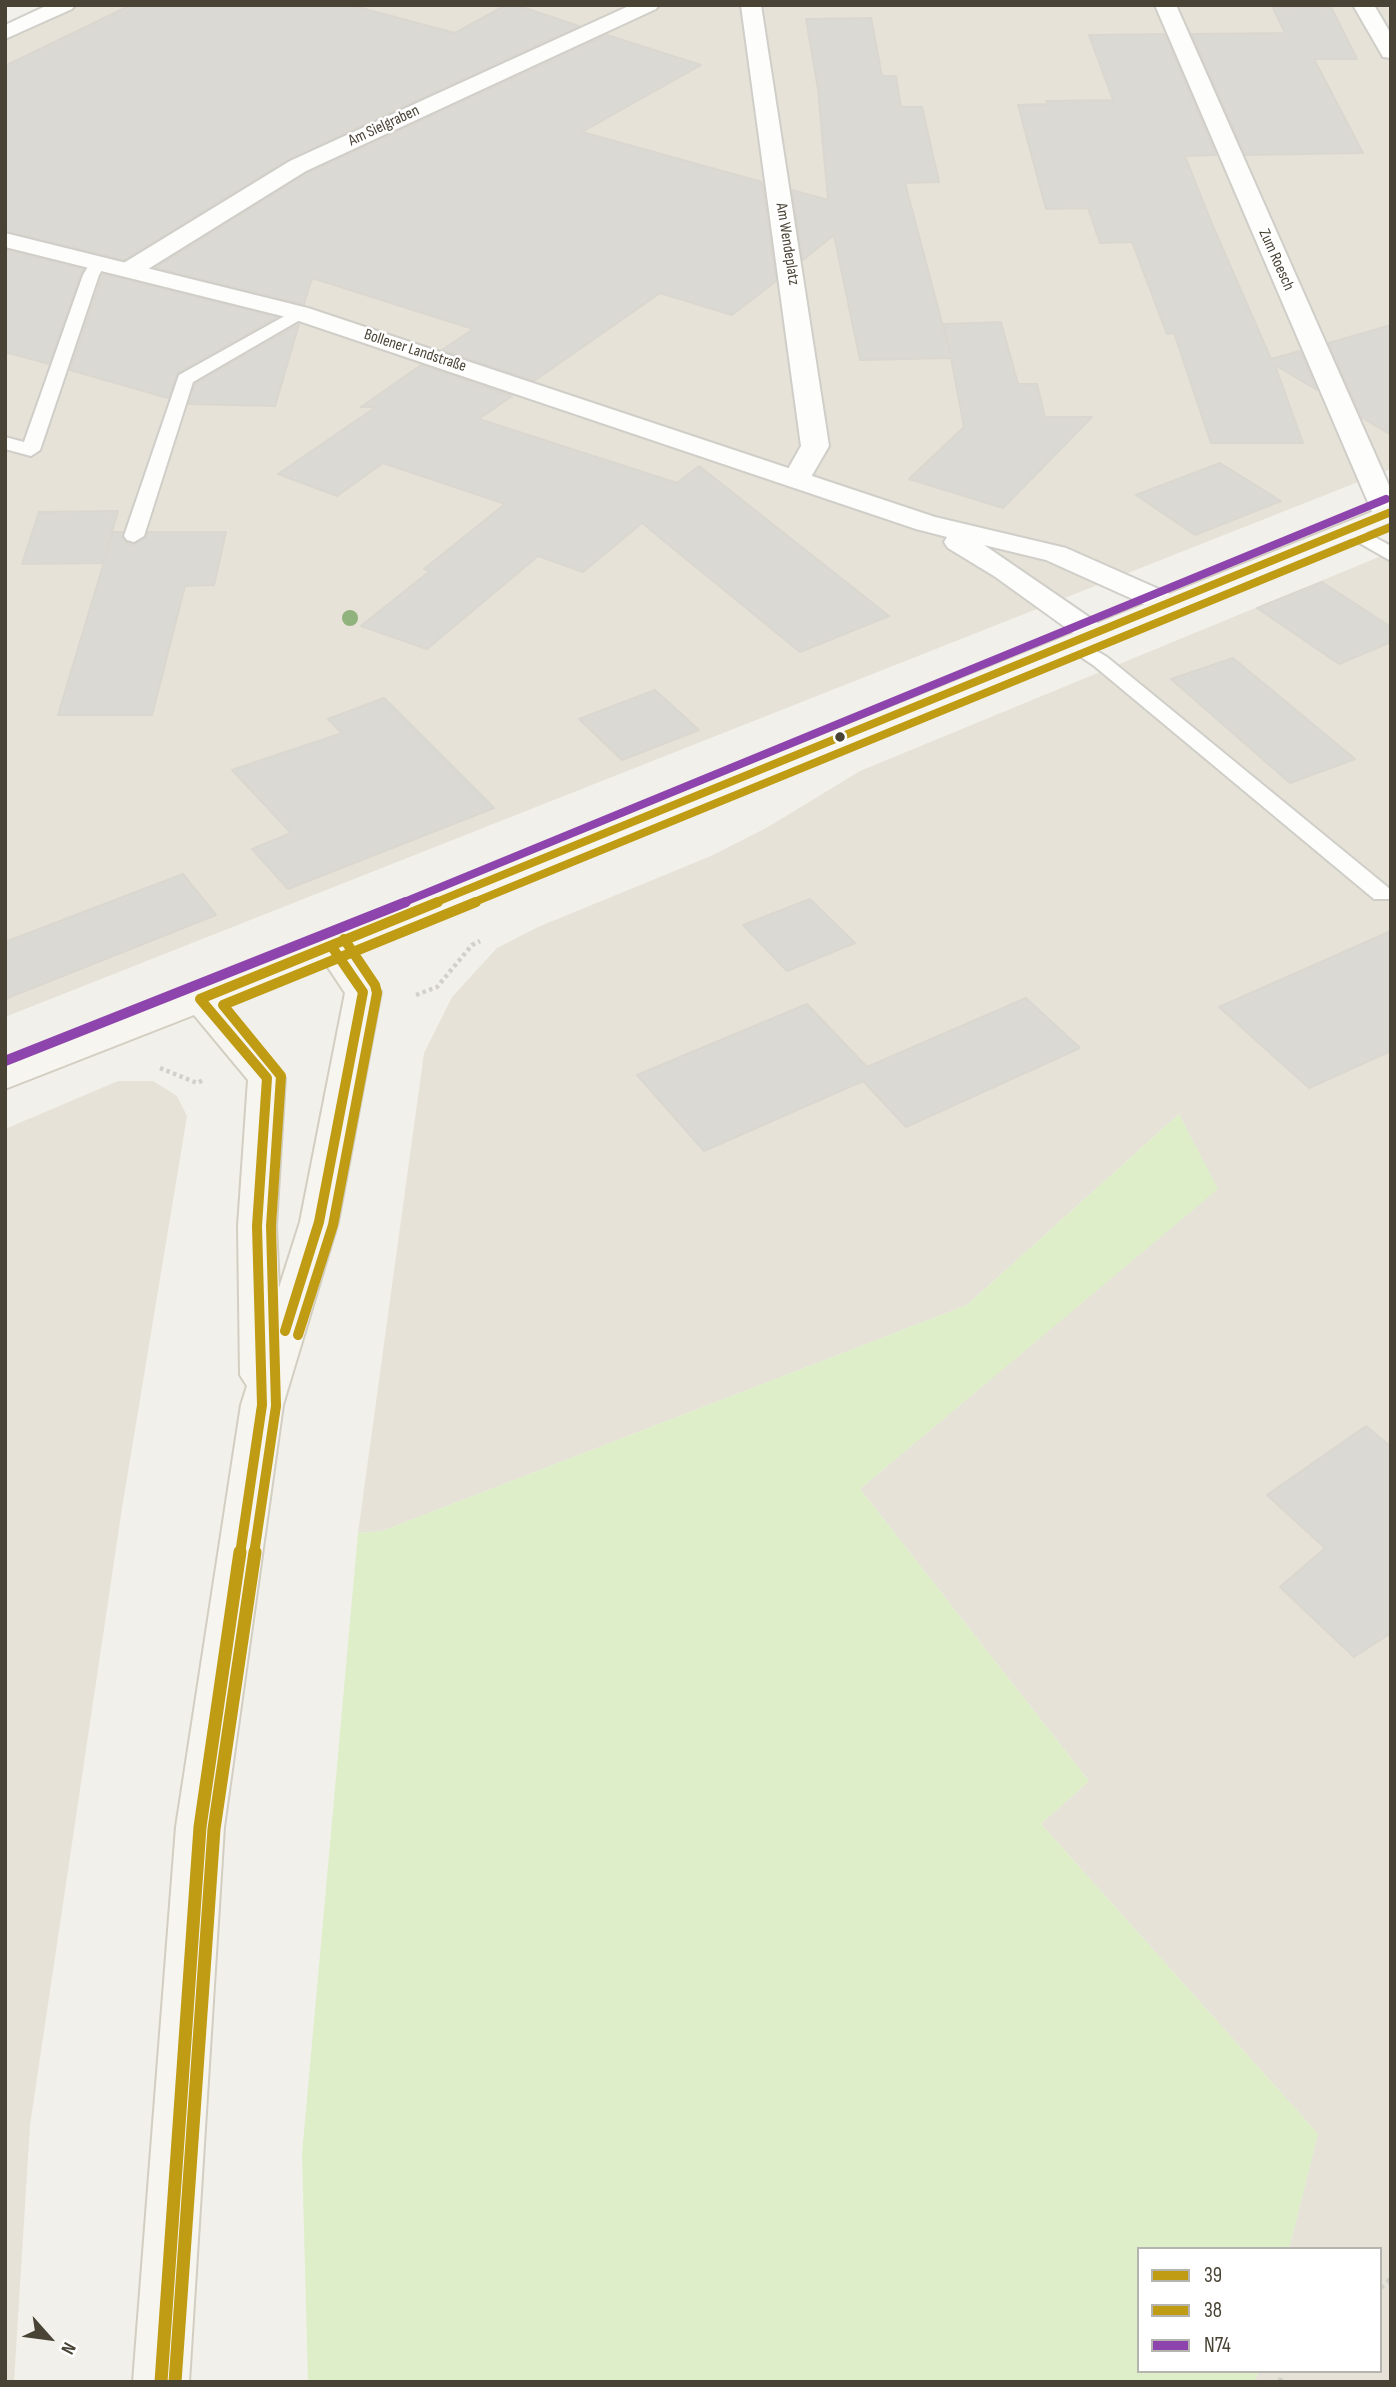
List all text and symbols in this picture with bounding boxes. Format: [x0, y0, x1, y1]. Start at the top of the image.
street label: Am Sielgraben [346, 101, 422, 151]
street label: Am Wendeplatz [771, 202, 803, 286]
street label: Zum Roesch [1254, 226, 1298, 294]
street label: Bollener Landstraße [361, 325, 469, 377]
unlabelled marker [833, 730, 847, 744]
legend [1137, 2247, 1382, 2373]
text: 39 [1204, 2263, 1222, 2288]
text: 38 [1204, 2298, 1222, 2323]
north arrow [14, 2303, 84, 2373]
text: N74 [1204, 2333, 1231, 2358]
text: N [55, 2338, 81, 2358]

